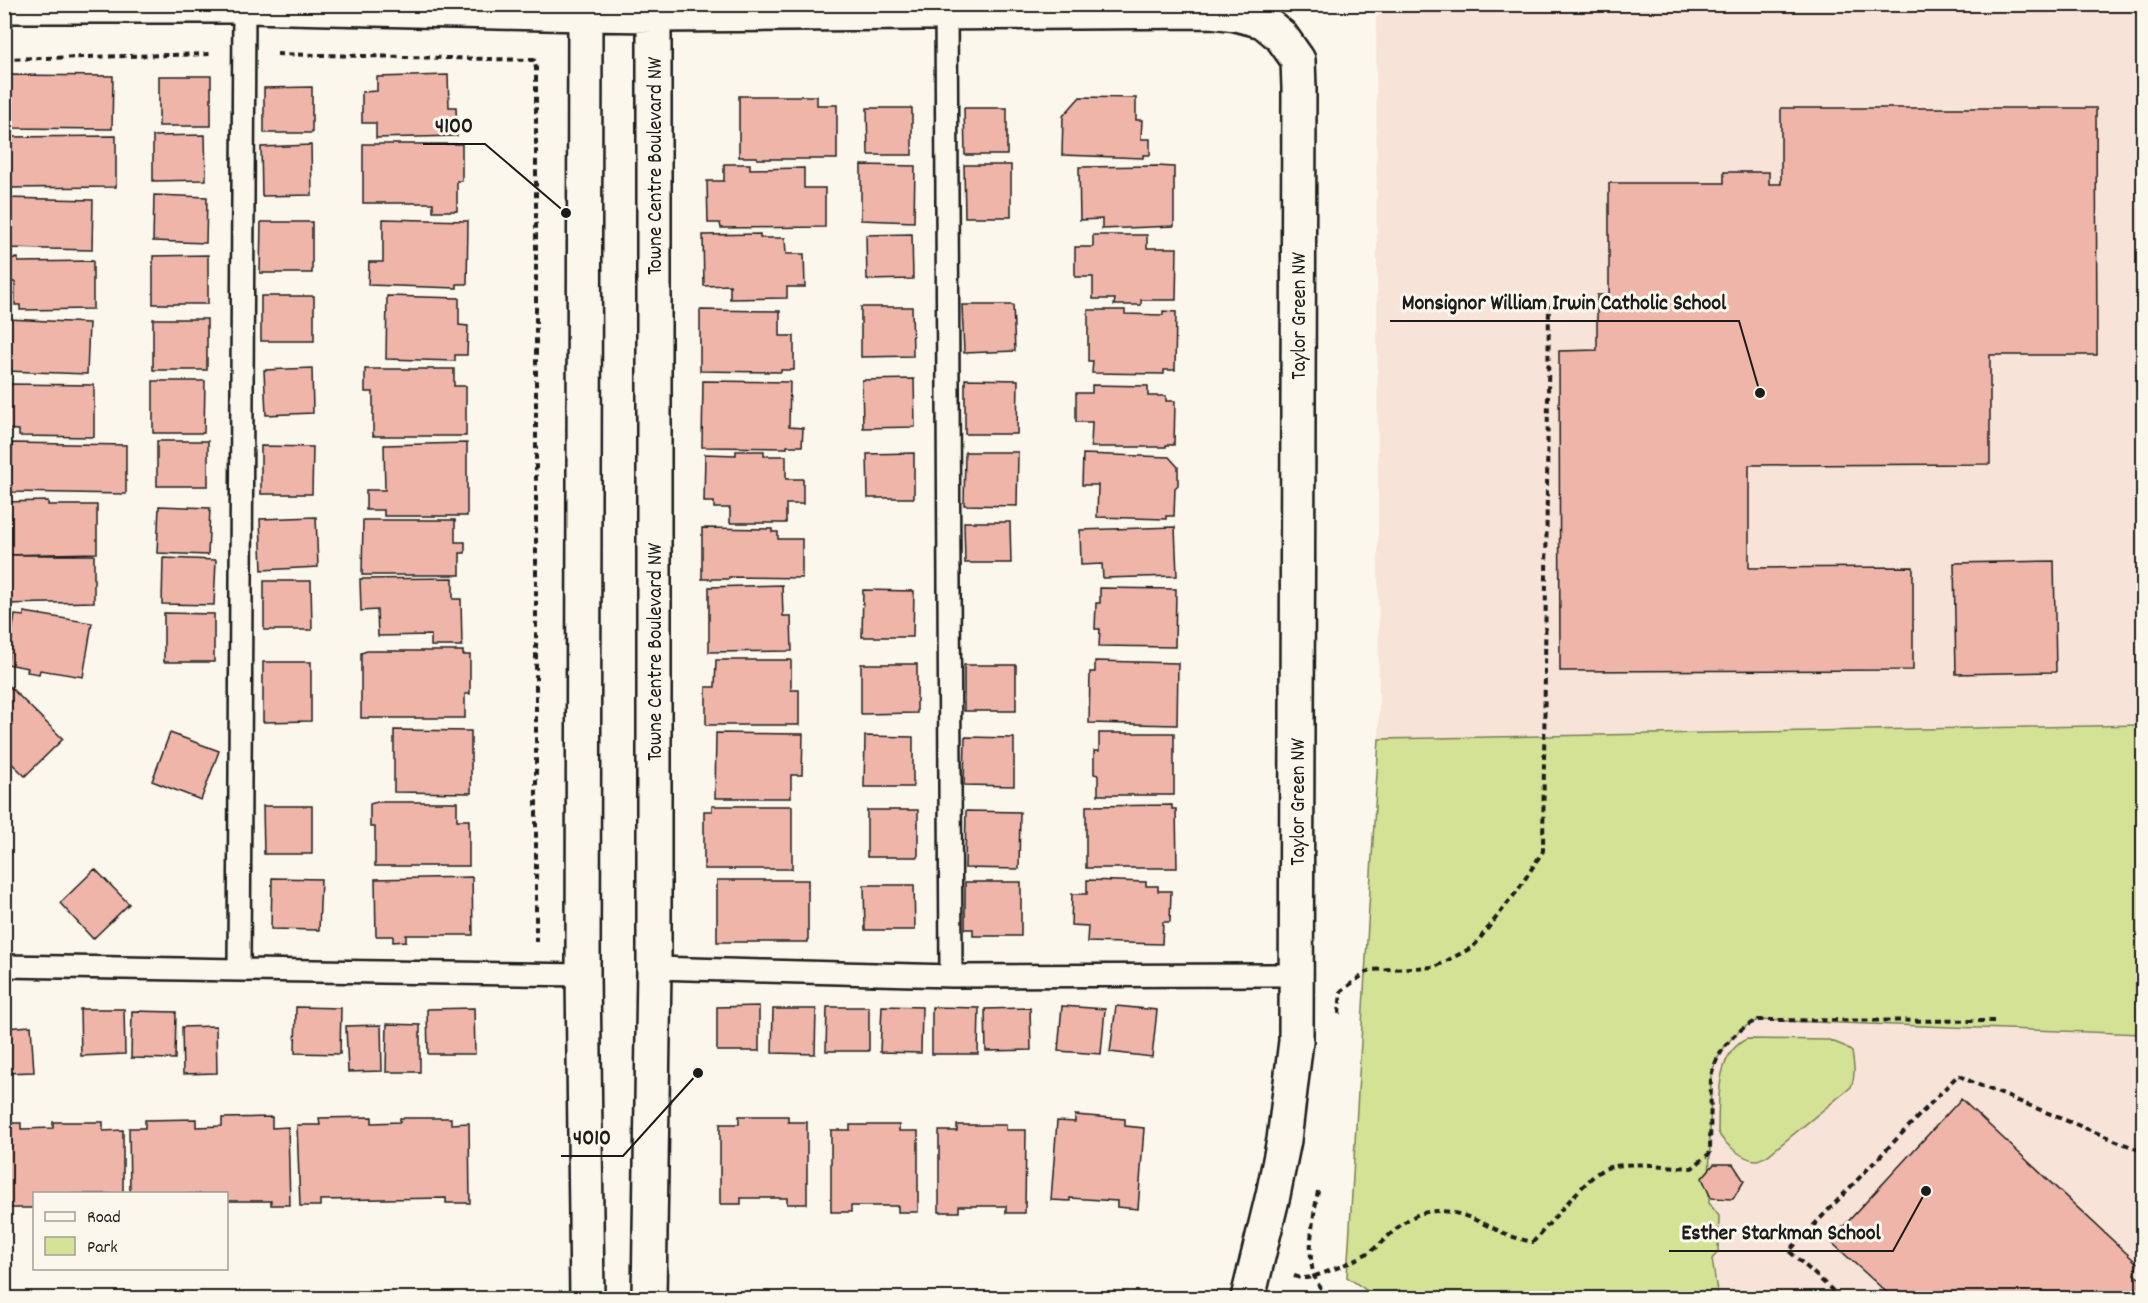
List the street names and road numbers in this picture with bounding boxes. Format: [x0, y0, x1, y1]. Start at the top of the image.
street label: Towne Centre Boulevard NW [642, 56, 672, 275]
street label: Taylor Green NW [1286, 251, 1316, 380]
street label: Towne Centre Boulevard NW [642, 542, 672, 761]
street label: Taylor Green NW [1285, 737, 1315, 866]

